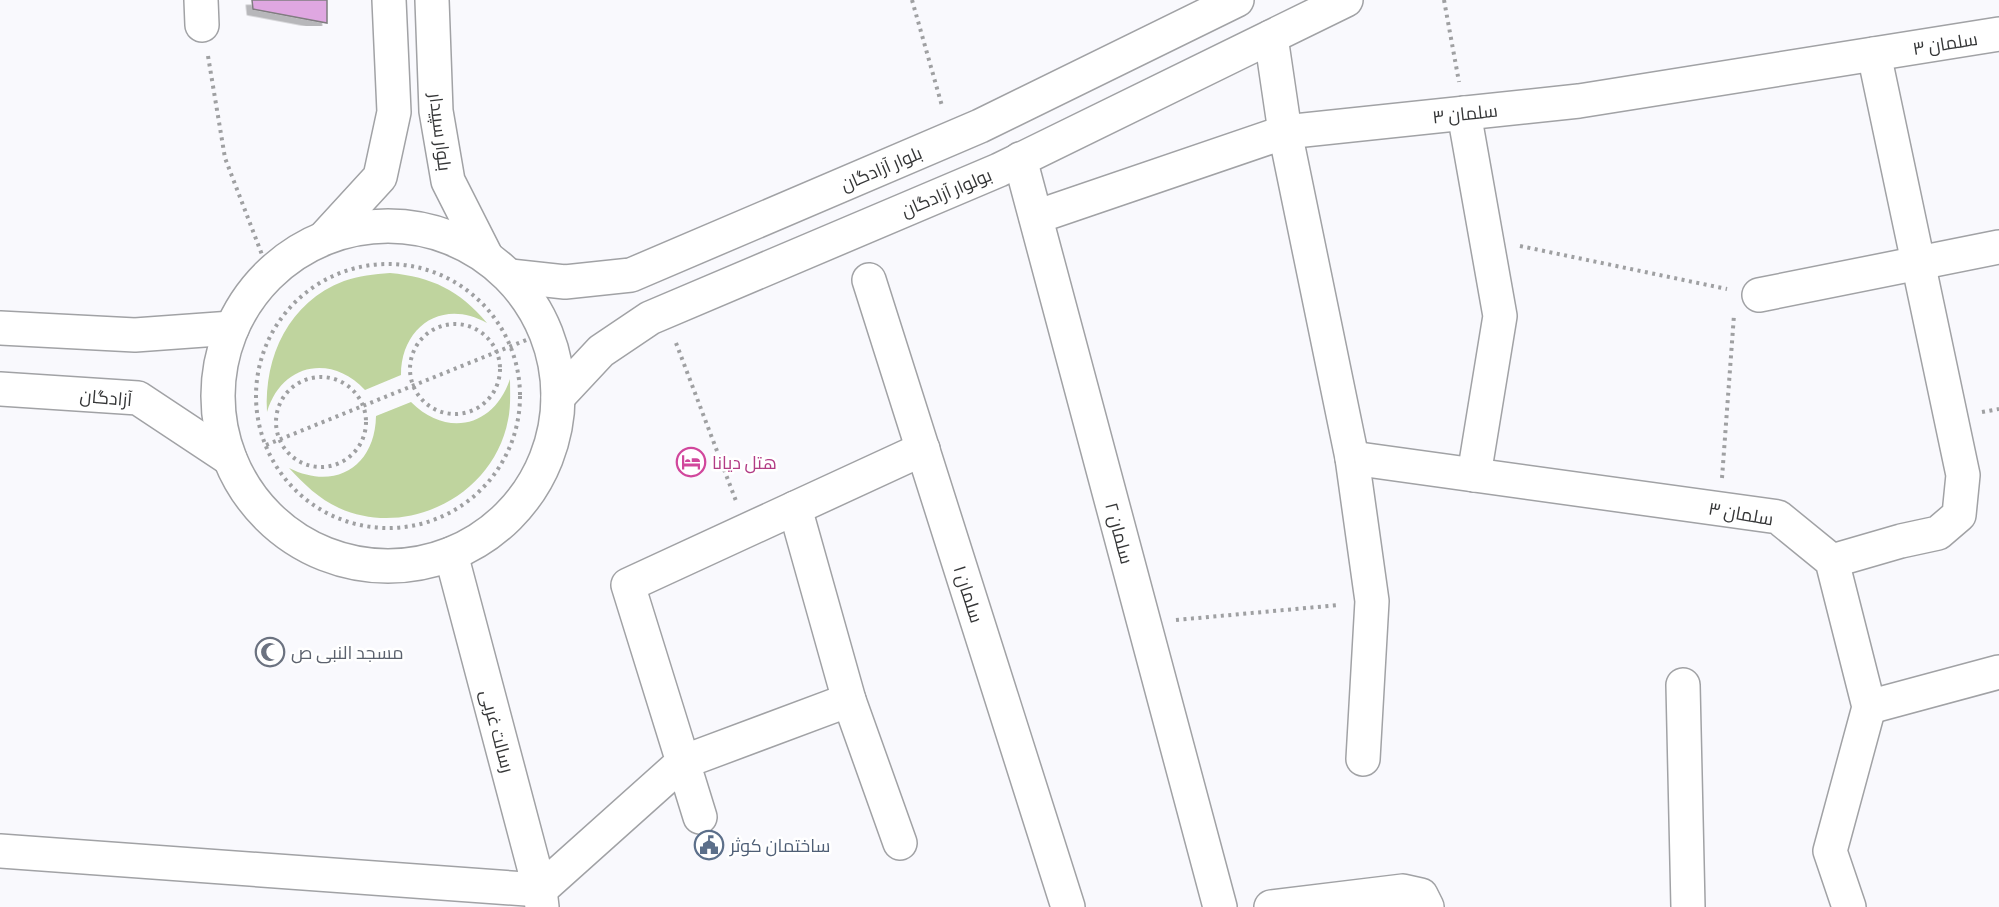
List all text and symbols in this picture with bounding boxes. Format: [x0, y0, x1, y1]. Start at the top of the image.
street label: سلمان ۳ [1911, 26, 1979, 60]
street label: بلوار سپیدار [424, 91, 458, 172]
street label: سلمان ۳ [1431, 98, 1499, 128]
street label: بلوار آزادگان [837, 140, 925, 196]
street label: بولوار آزادگان [897, 162, 995, 222]
street label: آزادگان [79, 383, 133, 411]
hotel icon: هتل دیانا [675, 446, 707, 478]
place label: هتل دیانا [712, 450, 777, 474]
street label: سلمان ۳ [1707, 495, 1775, 531]
street label: سلمان ۲ [1100, 499, 1140, 567]
street label: سلمان ۱ [948, 562, 990, 626]
mosque icon: مسجد النبی ص [254, 636, 286, 668]
place label: مسجد النبی ص [291, 640, 403, 664]
street label: رسالت غربی [475, 687, 521, 775]
public building icon: ساختمان کوثر [693, 829, 725, 861]
place label: ساختمان کوثر [729, 833, 830, 857]

